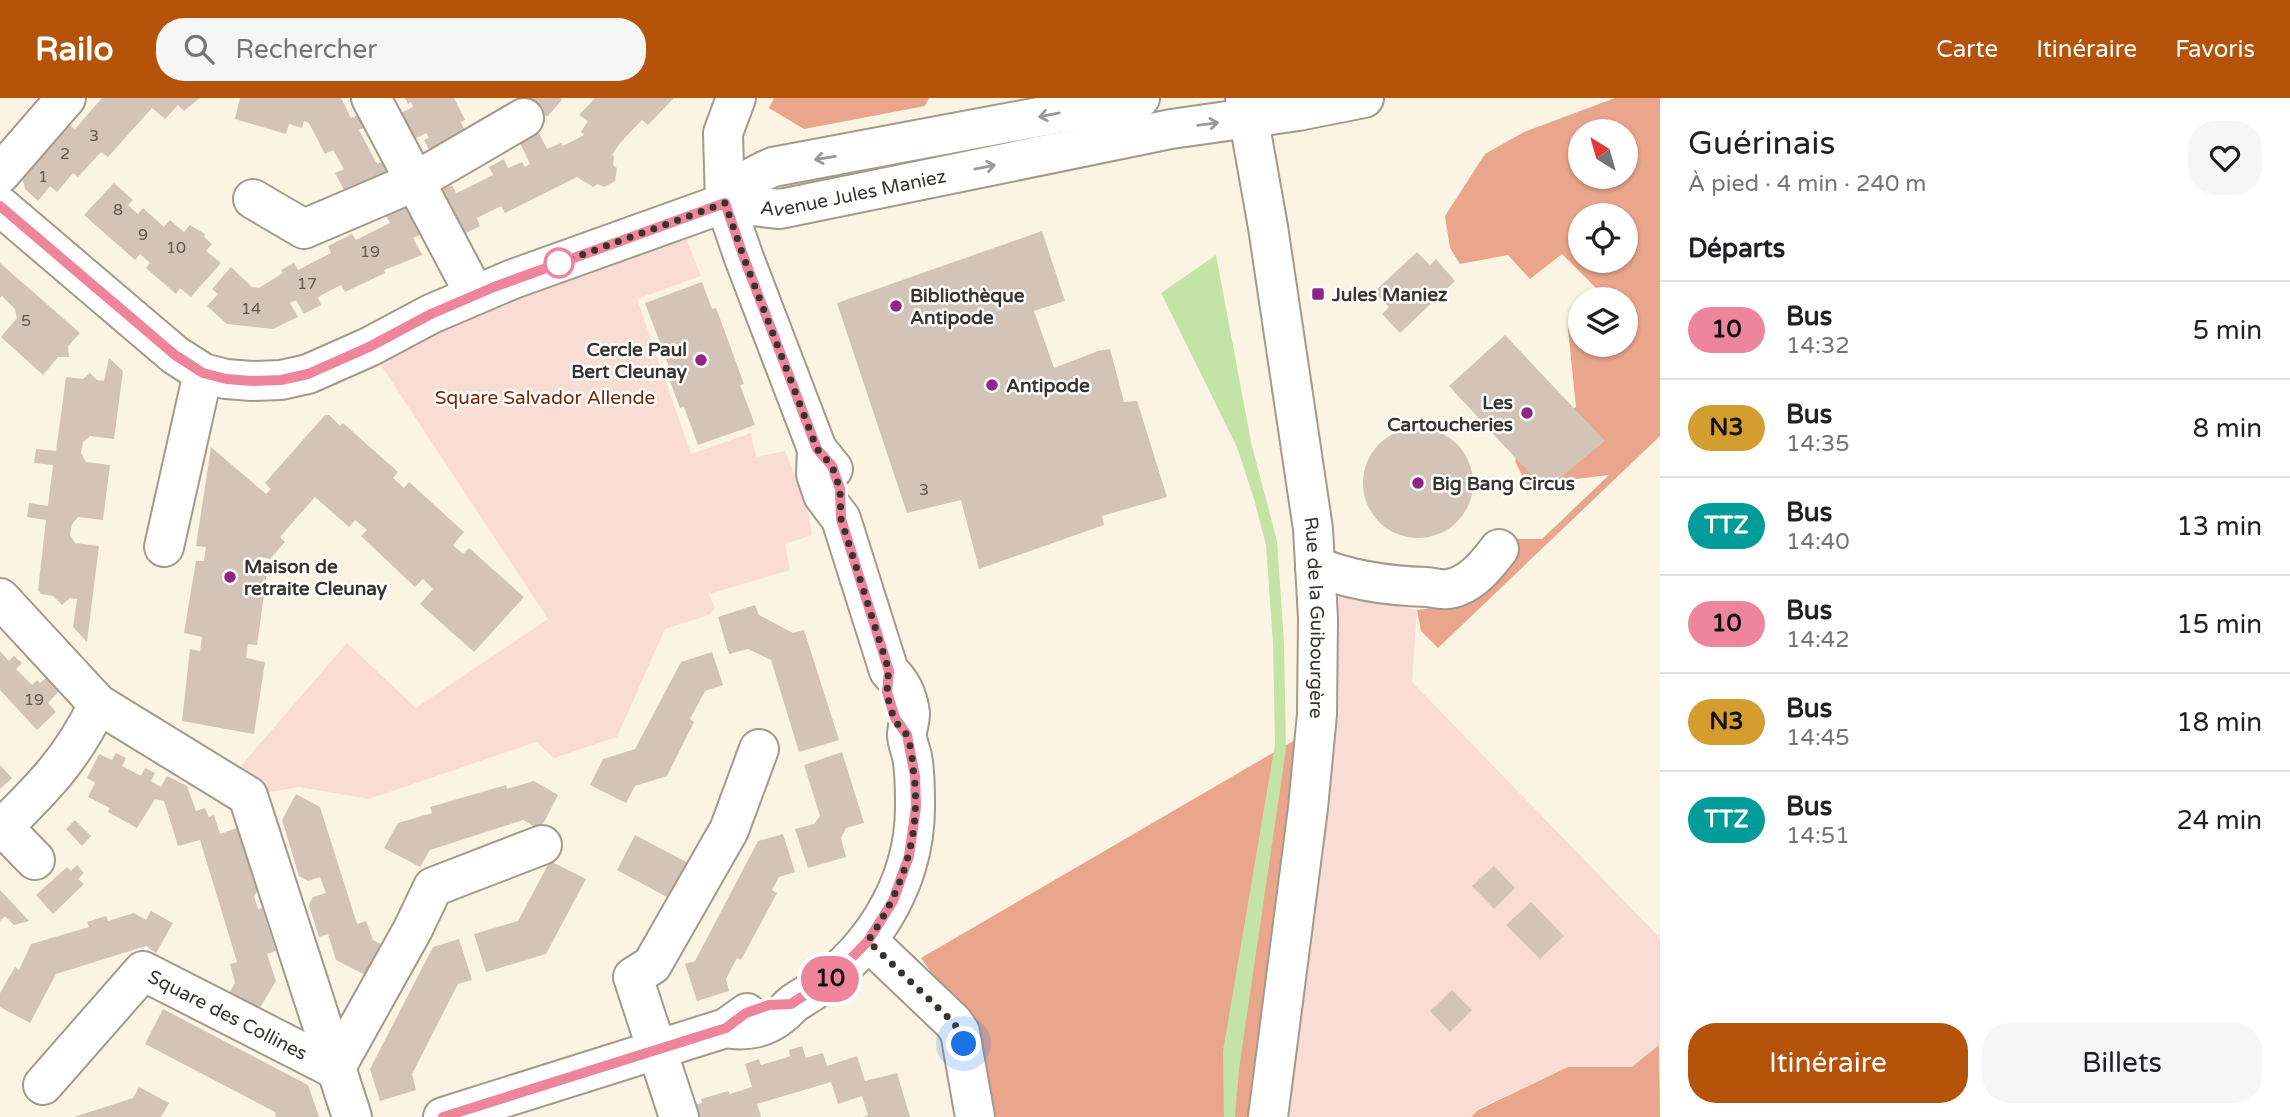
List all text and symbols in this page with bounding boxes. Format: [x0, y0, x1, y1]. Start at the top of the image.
search box [156, 18, 646, 81]
text: Railo [35, 30, 114, 69]
icon: search [180, 30, 218, 68]
text: Rechercher [236, 34, 377, 65]
text: Carte [1936, 35, 1998, 64]
text: Itinéraire [2036, 35, 2137, 64]
text: Favoris [2175, 35, 2255, 64]
one-way arrow [1038, 109, 1061, 123]
one-way arrow [1197, 117, 1219, 130]
north arrow [1568, 119, 1638, 189]
map controls [1568, 119, 1638, 357]
button: heart [2188, 121, 2262, 195]
text: Guérinais [1688, 124, 1835, 163]
house number: 3 [89, 126, 99, 146]
house number: 2 [60, 144, 70, 164]
one-way arrow [814, 152, 837, 165]
one-way arrow [973, 160, 996, 174]
street label: Avenue Jules Maniez [759, 165, 948, 221]
house number: 1 [38, 167, 48, 187]
text: À pied · 4 min · 240 m [1688, 170, 1927, 198]
house number: 8 [113, 200, 123, 220]
button: locate [1568, 203, 1638, 273]
house number: 9 [138, 225, 148, 245]
text: Départs [1688, 233, 1785, 264]
house number: 10 [166, 238, 186, 258]
house number: 19 [360, 242, 380, 262]
unlabelled marker [544, 248, 574, 278]
house number: 17 [297, 274, 317, 294]
place label: Jules Maniez [1331, 284, 1448, 306]
place label: Bibliothèque Antipode [910, 285, 1025, 330]
marker: Jules Maniez [1310, 286, 1326, 302]
button: layers [1568, 287, 1638, 357]
marker: Bibliothèque Antipode [888, 298, 904, 314]
house number: 14 [241, 299, 261, 319]
text: Bus [1786, 301, 1832, 332]
house number: 5 [21, 311, 31, 331]
text: 10 [1711, 315, 1742, 344]
text: 5 min [2193, 315, 2262, 346]
text: 14:32 [1786, 332, 1850, 360]
place label: Cercle Paul Bert Cleunay [571, 339, 688, 384]
marker: Cercle Paul Bert Cleunay [693, 352, 709, 368]
place label: Antipode [1006, 375, 1090, 398]
marker: Antipode [984, 377, 1000, 393]
park label: Square Salvador Allende [435, 387, 655, 409]
place label: Les Cartoucheries [1387, 392, 1513, 436]
text: Bus [1786, 399, 1832, 430]
marker: Les Cartoucheries [1519, 405, 1535, 421]
text: N3 [1709, 413, 1744, 442]
text: 8 min [2193, 413, 2262, 444]
text: 14:35 [1786, 430, 1850, 458]
place label: Big Bang Circus [1432, 473, 1575, 496]
marker: Big Bang Circus [1410, 475, 1426, 491]
house number: 3 [919, 480, 929, 500]
text: Bus [1786, 497, 1832, 528]
text: TTZ [1704, 511, 1749, 540]
text: 13 min [2176, 511, 2262, 542]
street label: Rue de la Guibourgère [1299, 515, 1328, 719]
text: 14:40 [1786, 528, 1850, 556]
place label: Maison de retraite Cleunay [244, 556, 388, 601]
marker: Maison de retraite Cleunay [222, 569, 238, 585]
text: Bus [1786, 595, 1832, 626]
text: 10 [1711, 609, 1742, 638]
text: 15 min [2176, 609, 2262, 640]
text: 14:42 [1786, 626, 1850, 654]
house number: 19 [24, 690, 44, 710]
text: Bus [1786, 693, 1832, 724]
text: N3 [1709, 707, 1744, 736]
text: 18 min [2176, 707, 2262, 738]
text: 14:45 [1786, 724, 1850, 752]
text: Bus [1786, 791, 1832, 822]
text: TTZ [1704, 805, 1749, 834]
text: 24 min [2176, 805, 2262, 836]
text: 14:51 [1786, 822, 1850, 850]
line badge: 10 [798, 956, 862, 1002]
text: 10 [815, 964, 845, 993]
street label: Square des Collines [144, 966, 311, 1065]
button: Itinéraire [1688, 1023, 1968, 1103]
button: Billets [1982, 1023, 2262, 1103]
your location [946, 1026, 981, 1061]

